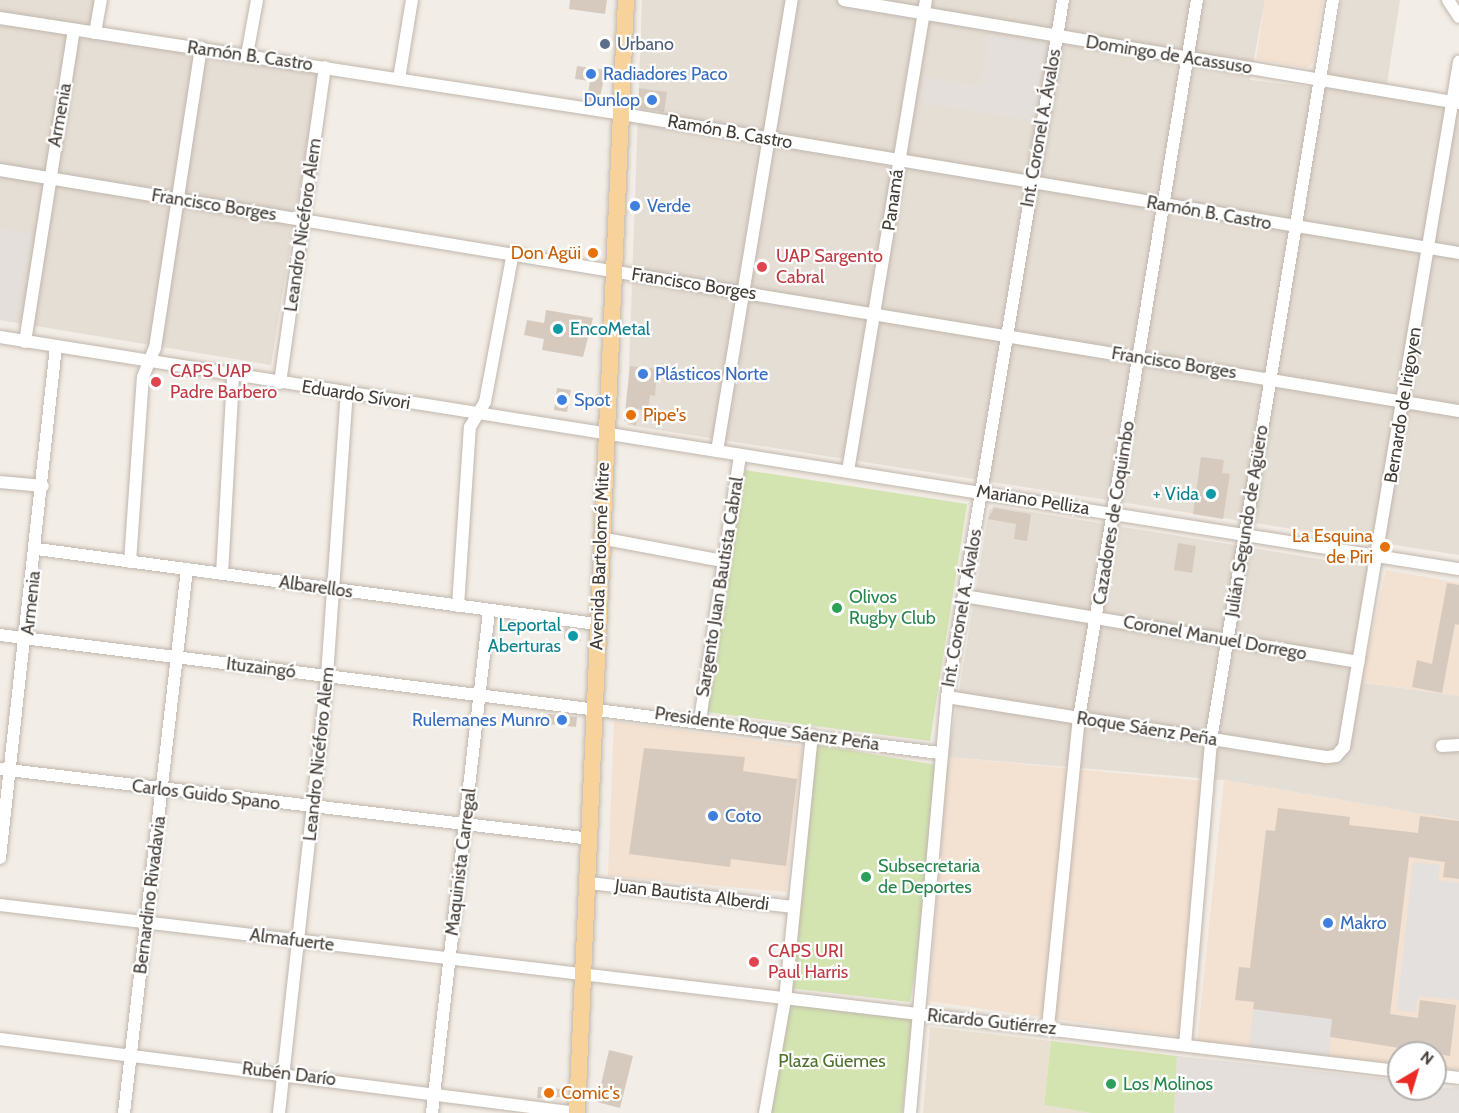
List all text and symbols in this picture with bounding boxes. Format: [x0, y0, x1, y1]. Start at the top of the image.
street label: Domingo de Acassuso [1084, 31, 1254, 79]
place label: Urbano [617, 33, 674, 55]
street label: Ramón B. Castro [186, 37, 314, 75]
marker: Urbano [598, 37, 612, 51]
street label: Int. Coronel A. Ávalos [1016, 47, 1066, 209]
place label: Radiadores Paco [603, 63, 728, 85]
marker: Radiadores Paco [584, 67, 598, 81]
street label: Armenia [44, 81, 76, 149]
place label: Dunlop [583, 89, 640, 111]
marker: Dunlop [645, 93, 659, 107]
street label: Ramón B. Castro [666, 110, 794, 154]
street label: Leandro Nicéforo Alem [280, 137, 326, 313]
street label: Panamá [878, 168, 908, 232]
street label: Francisco Borges [150, 184, 278, 226]
street label: Ramón B. Castro [1145, 191, 1273, 235]
place label: Verde [647, 195, 691, 217]
marker: Verde [628, 199, 642, 213]
place label: Don Agüi [511, 242, 581, 264]
marker: Don Agüi [586, 246, 600, 260]
place label: UAP Sargento Cabral [776, 246, 883, 288]
marker: UAP Sargento Cabral [753, 258, 771, 276]
street label: Francisco Borges [630, 263, 758, 305]
place label: EncoMetal [570, 318, 650, 340]
marker: EncoMetal [551, 322, 565, 336]
street label: Bernardo de Irigoyen [1380, 325, 1426, 485]
street label: Francisco Borges [1110, 342, 1238, 384]
place label: CAPS UAP Padre Barbero [170, 361, 277, 404]
place label: Plásticos Norte [655, 363, 768, 385]
marker: Plásticos Norte [636, 367, 650, 381]
marker: CAPS UAP Padre Barbero [147, 373, 165, 391]
street label: Eduardo Sívori [300, 376, 412, 414]
place label: Spot [574, 389, 610, 411]
marker: Spot [555, 393, 569, 407]
place label: Pipe's [643, 404, 686, 426]
marker: Pipe's [624, 408, 638, 422]
street label: Cazadores de Coquimbo [1089, 420, 1139, 606]
street label: Julián Segundo de Agüero [1221, 424, 1273, 618]
street label: Avenida Bartolomé Mitre [586, 462, 614, 650]
street label: Sargento Juan Bautista Cabral [692, 475, 748, 699]
street label: Mariano Pelliza [975, 480, 1091, 520]
place label: + Vida [1153, 483, 1199, 505]
marker: + Vida [1204, 487, 1218, 501]
place label: La Esquina de Piri [1292, 526, 1373, 568]
street label: Int. Coronel A. Ávalos [937, 527, 987, 689]
marker: La Esquina de Piri [1378, 540, 1392, 554]
street label: Armenia [17, 570, 45, 636]
street label: Albarellos [278, 571, 354, 603]
place label: Olivos Rugby Club [849, 587, 936, 630]
marker: Olivos Rugby Club [830, 601, 844, 615]
street label: Coronel Manuel Dorrego [1122, 611, 1308, 665]
place label: Leportal Aberturas [488, 615, 561, 658]
marker: Leportal Aberturas [566, 629, 580, 643]
street label: Ituzaingó [225, 653, 297, 683]
street label: Leandro Nicéforo Alem [299, 666, 339, 842]
street label: Presidente Roque Sáenz Peña [653, 703, 881, 755]
street label: Roque Sáenz Peña [1075, 707, 1219, 751]
place label: Rulemanes Munro [412, 709, 550, 731]
marker: Rulemanes Munro [555, 713, 569, 727]
street label: Carlos Guido Spano [131, 775, 281, 815]
street label: Maquinista Carregal [441, 787, 481, 937]
place label: Coto [725, 805, 762, 827]
marker: Coto [706, 809, 720, 823]
street label: Bernardino Rivadavia [130, 815, 170, 975]
place label: Subsecretaria de Deportes [878, 856, 980, 898]
marker: Subsecretaria de Deportes [859, 870, 873, 884]
street label: Juan Bautista Alberdi [614, 875, 770, 915]
place label: Makro [1340, 912, 1387, 934]
marker: Makro [1321, 916, 1335, 930]
street label: Almafuerte [248, 924, 336, 956]
place label: CAPS URI Paul Harris [768, 941, 848, 984]
marker: CAPS URI Paul Harris [745, 953, 763, 971]
street label: Ricardo Gutiérrez [926, 1004, 1058, 1040]
north arrow [1387, 1041, 1447, 1101]
text: N [1417, 1047, 1437, 1069]
park label: Plaza Güemes [778, 1050, 886, 1072]
street label: Rubén Darío [241, 1058, 337, 1090]
place label: Los Molinos [1123, 1073, 1213, 1095]
marker: Los Molinos [1104, 1077, 1118, 1091]
place label: Comic's [561, 1082, 620, 1104]
marker: Comic's [542, 1086, 556, 1100]

